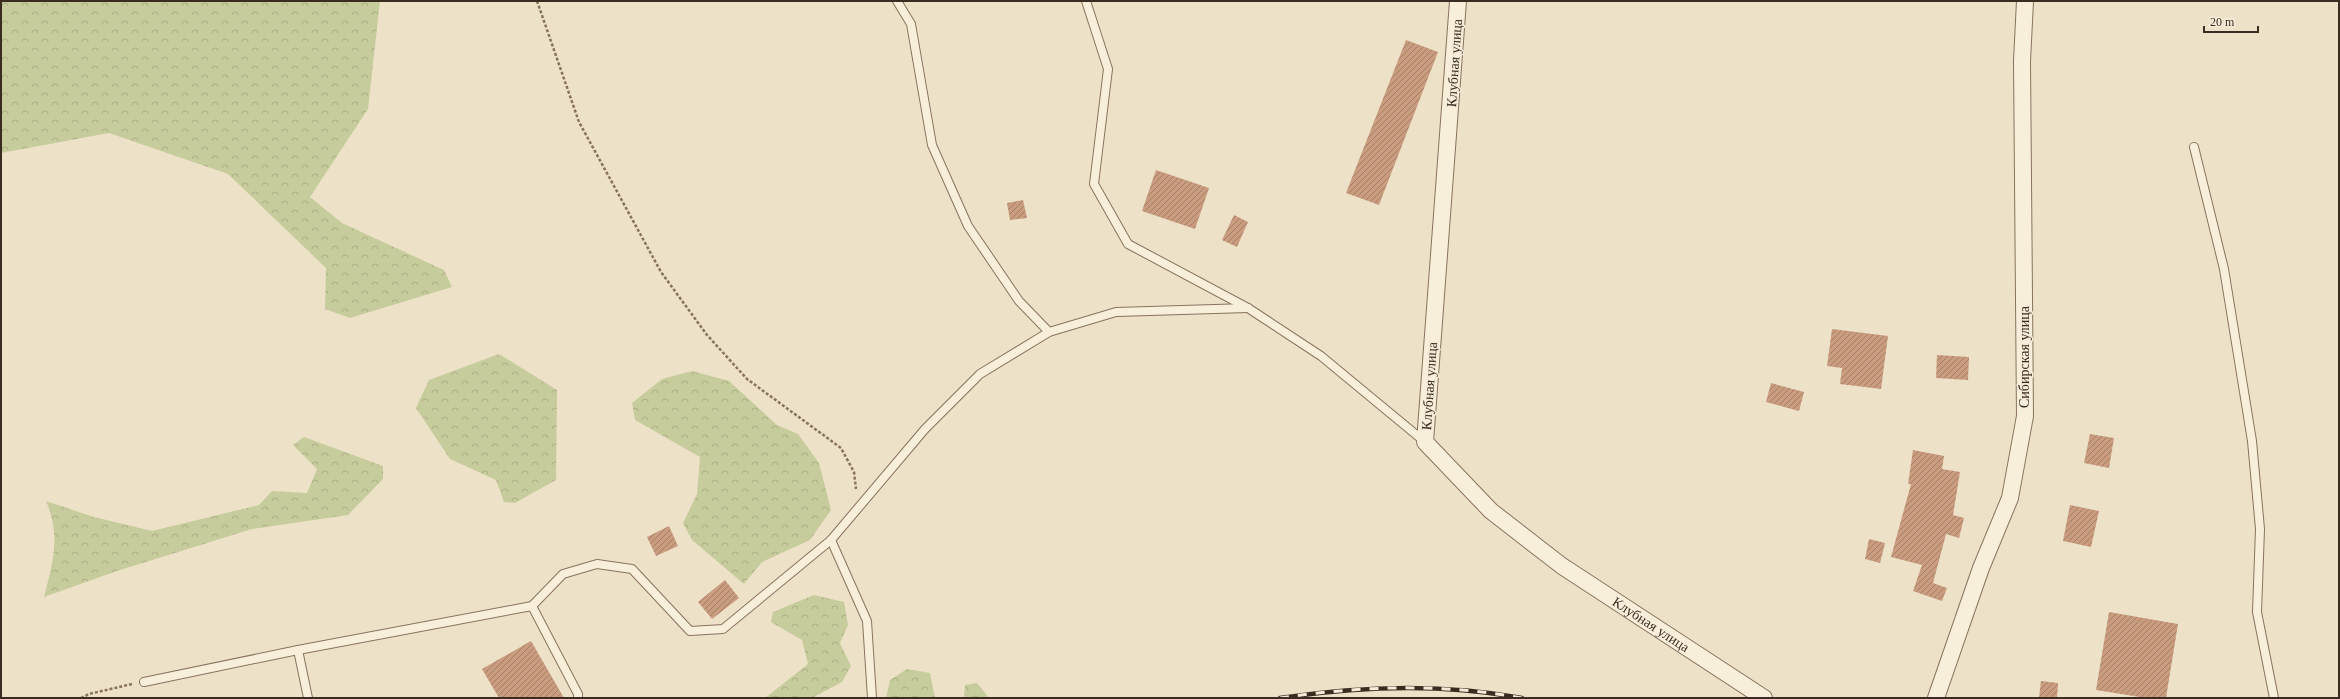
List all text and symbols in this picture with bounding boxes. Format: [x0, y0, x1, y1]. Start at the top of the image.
scale bar [2204, 8, 2258, 34]
text: 20 m [2210, 15, 2235, 29]
street label: Клубная улица [1444, 18, 1465, 108]
street label: Сибирская улица [2017, 305, 2032, 408]
street label: Клубная улица [1419, 341, 1440, 431]
street label: Клубная улица [1610, 594, 1693, 656]

